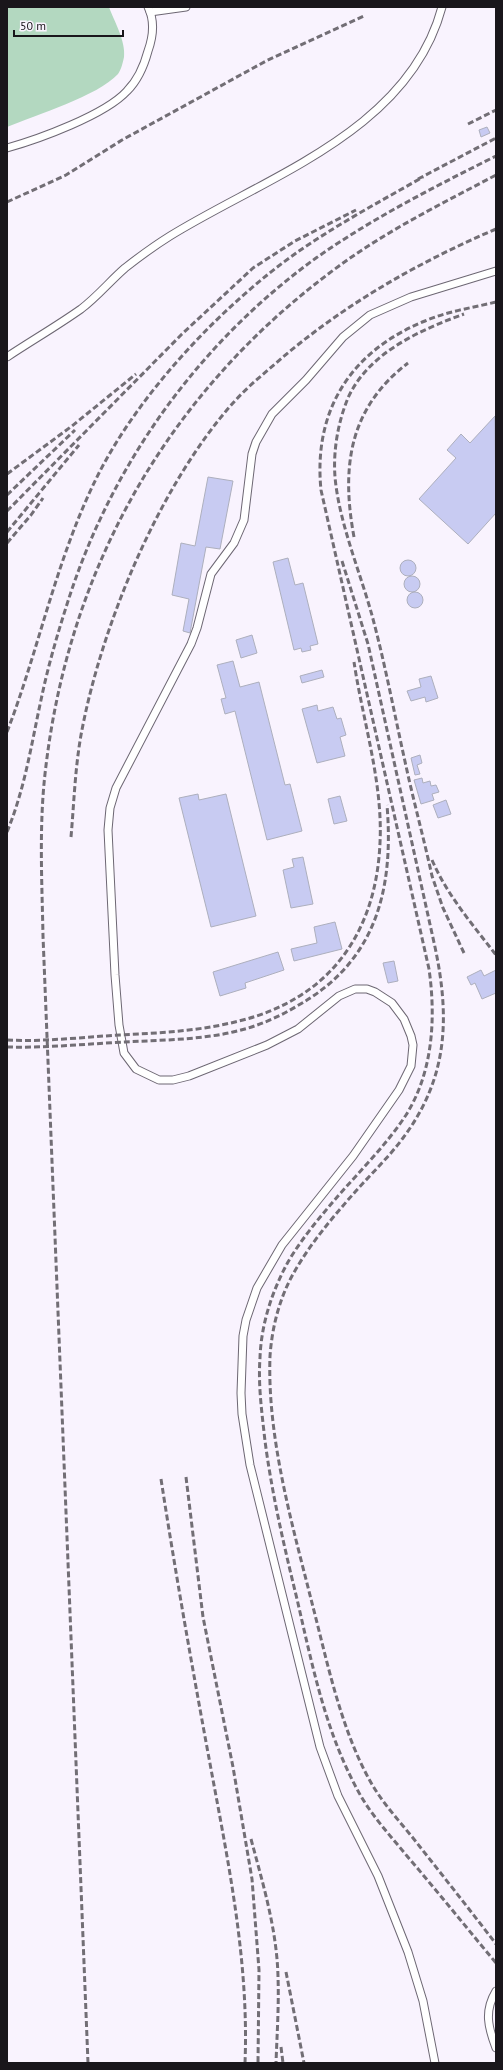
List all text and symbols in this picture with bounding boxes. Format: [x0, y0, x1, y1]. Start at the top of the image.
scale bar [14, 12, 123, 38]
text: 50 m [20, 18, 46, 33]

